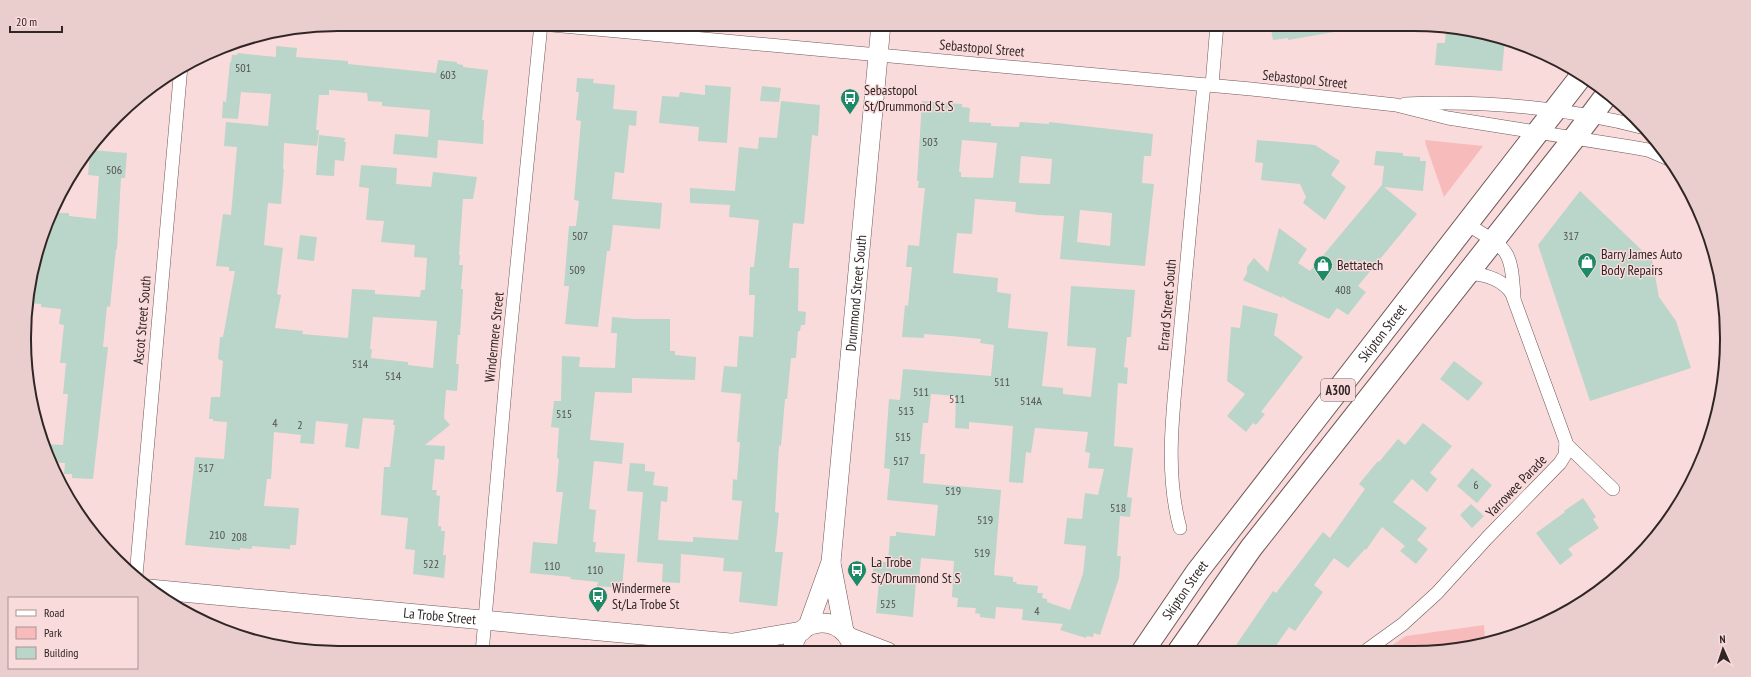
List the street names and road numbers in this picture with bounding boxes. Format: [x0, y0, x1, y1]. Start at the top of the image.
street label: Sebastopol Street [939, 35, 1025, 61]
street label: Sebastopol Street [1262, 66, 1349, 92]
street label: Drummond Street South [842, 234, 870, 352]
street label: Errard Street South [1154, 258, 1180, 352]
street label: Ascot Street South [129, 275, 155, 365]
street label: Windermere Street [480, 291, 508, 383]
street label: Skipton Street [1354, 300, 1410, 366]
road number: A300 [1321, 379, 1355, 401]
street label: Yarrowee Parade [1482, 451, 1550, 521]
street label: Skipton Street [1158, 556, 1212, 623]
street label: La Trobe Street [403, 604, 477, 628]

